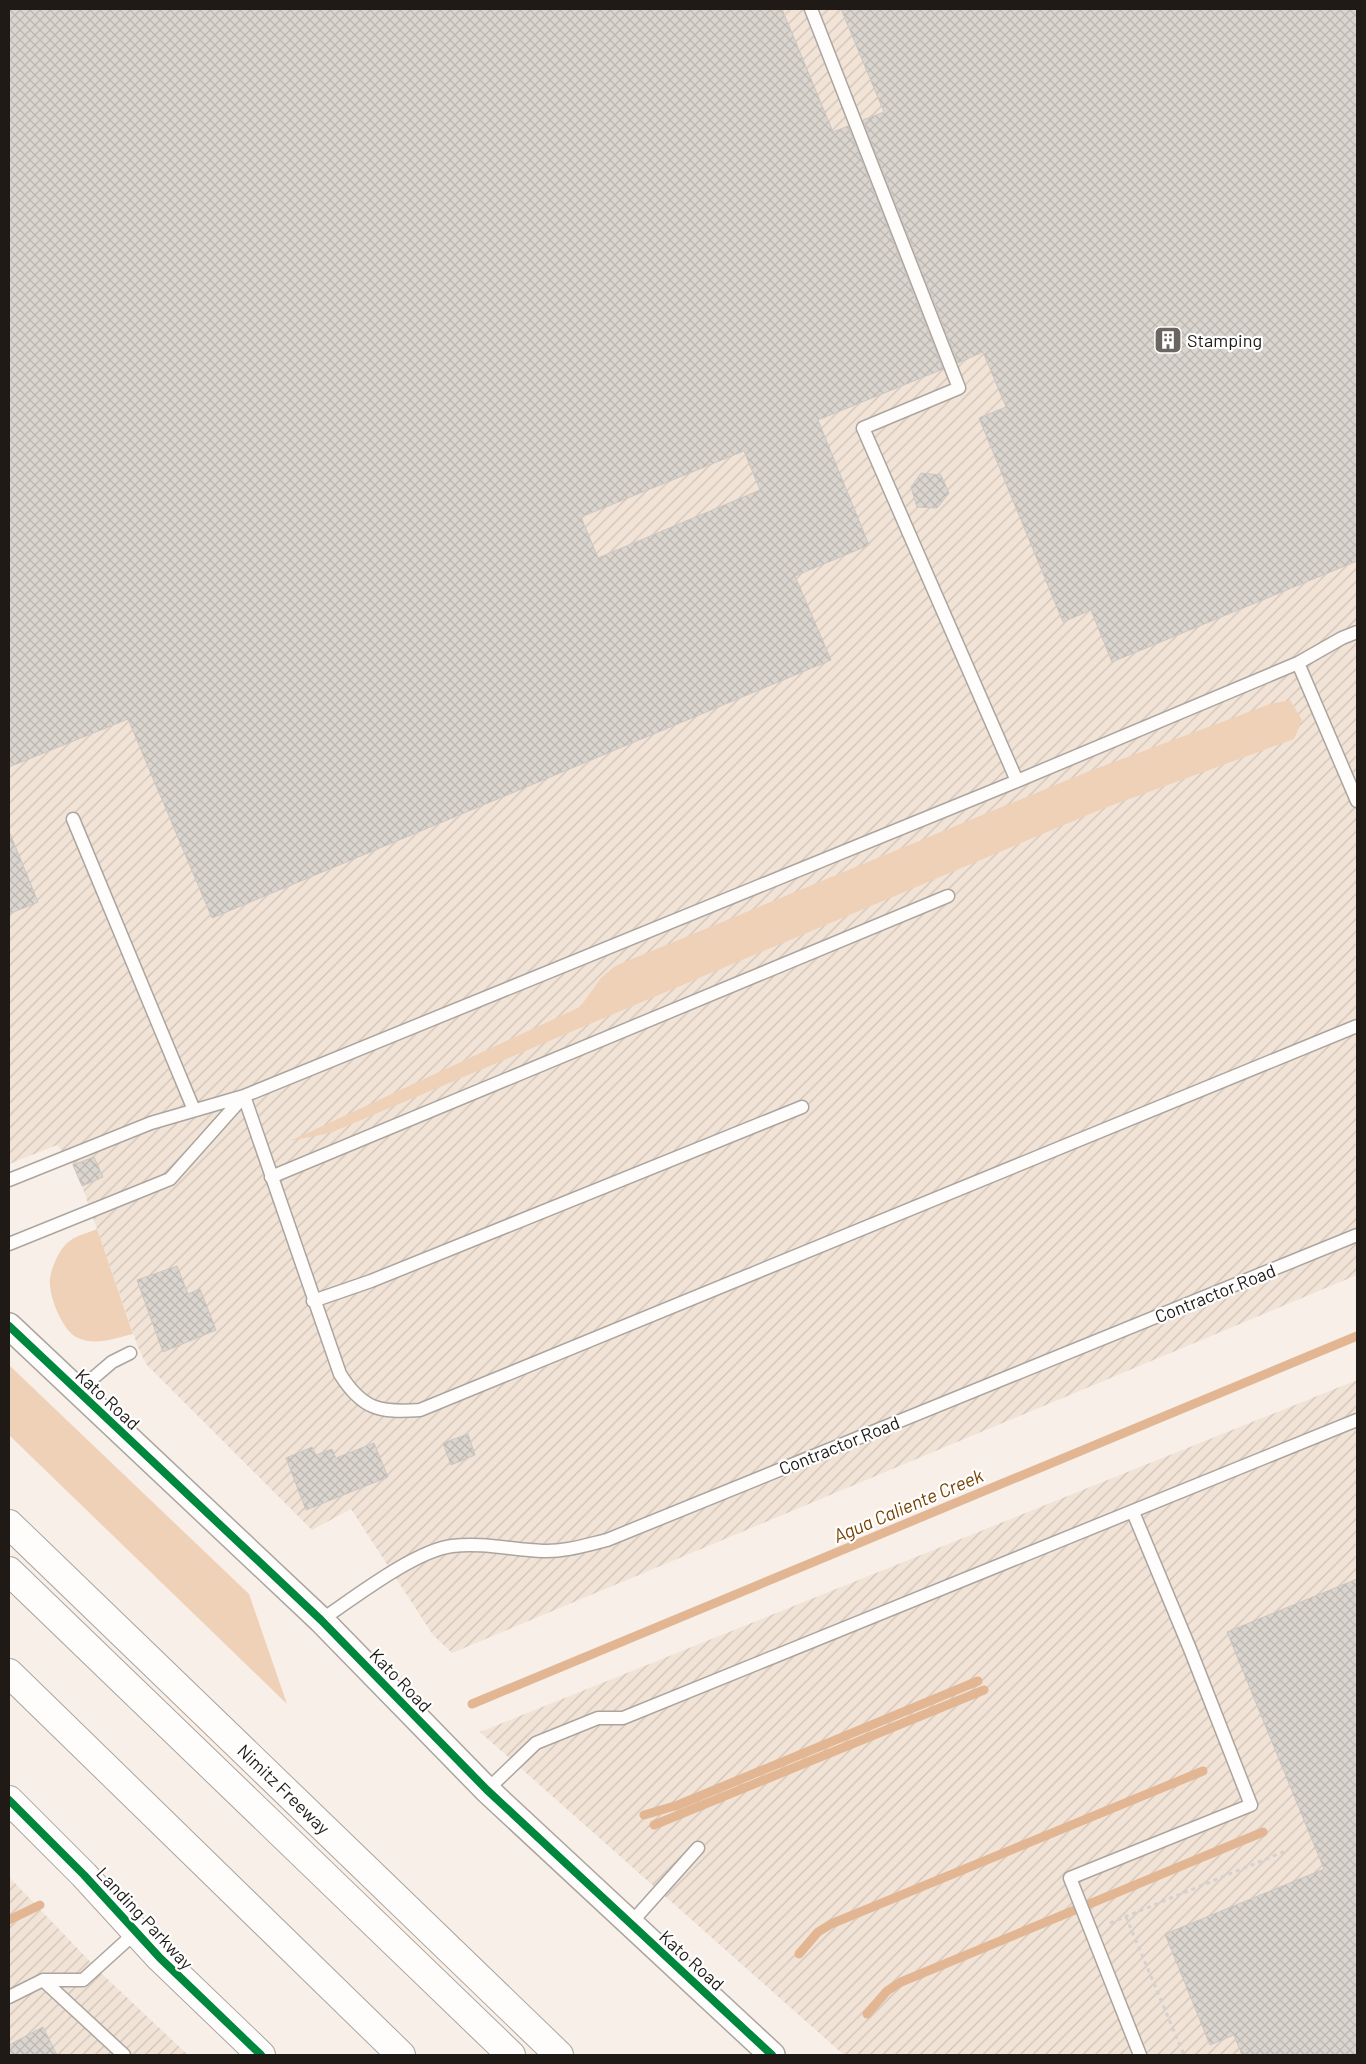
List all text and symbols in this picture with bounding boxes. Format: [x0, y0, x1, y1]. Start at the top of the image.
building icon: Stamping [1153, 325, 1183, 355]
place label: Stamping [1187, 329, 1262, 351]
street label: Contractor Road [1151, 1259, 1279, 1327]
street label: Kato Road [71, 1364, 145, 1434]
street label: Contractor Road [775, 1411, 903, 1479]
water label: Agua Caliente Creek [830, 1463, 987, 1547]
street label: Kato Road [365, 1644, 437, 1716]
street label: Nimitz Freeway [233, 1739, 335, 1839]
street label: Landing Parkway [92, 1862, 198, 1974]
street label: Kato Road [655, 1925, 729, 1995]

